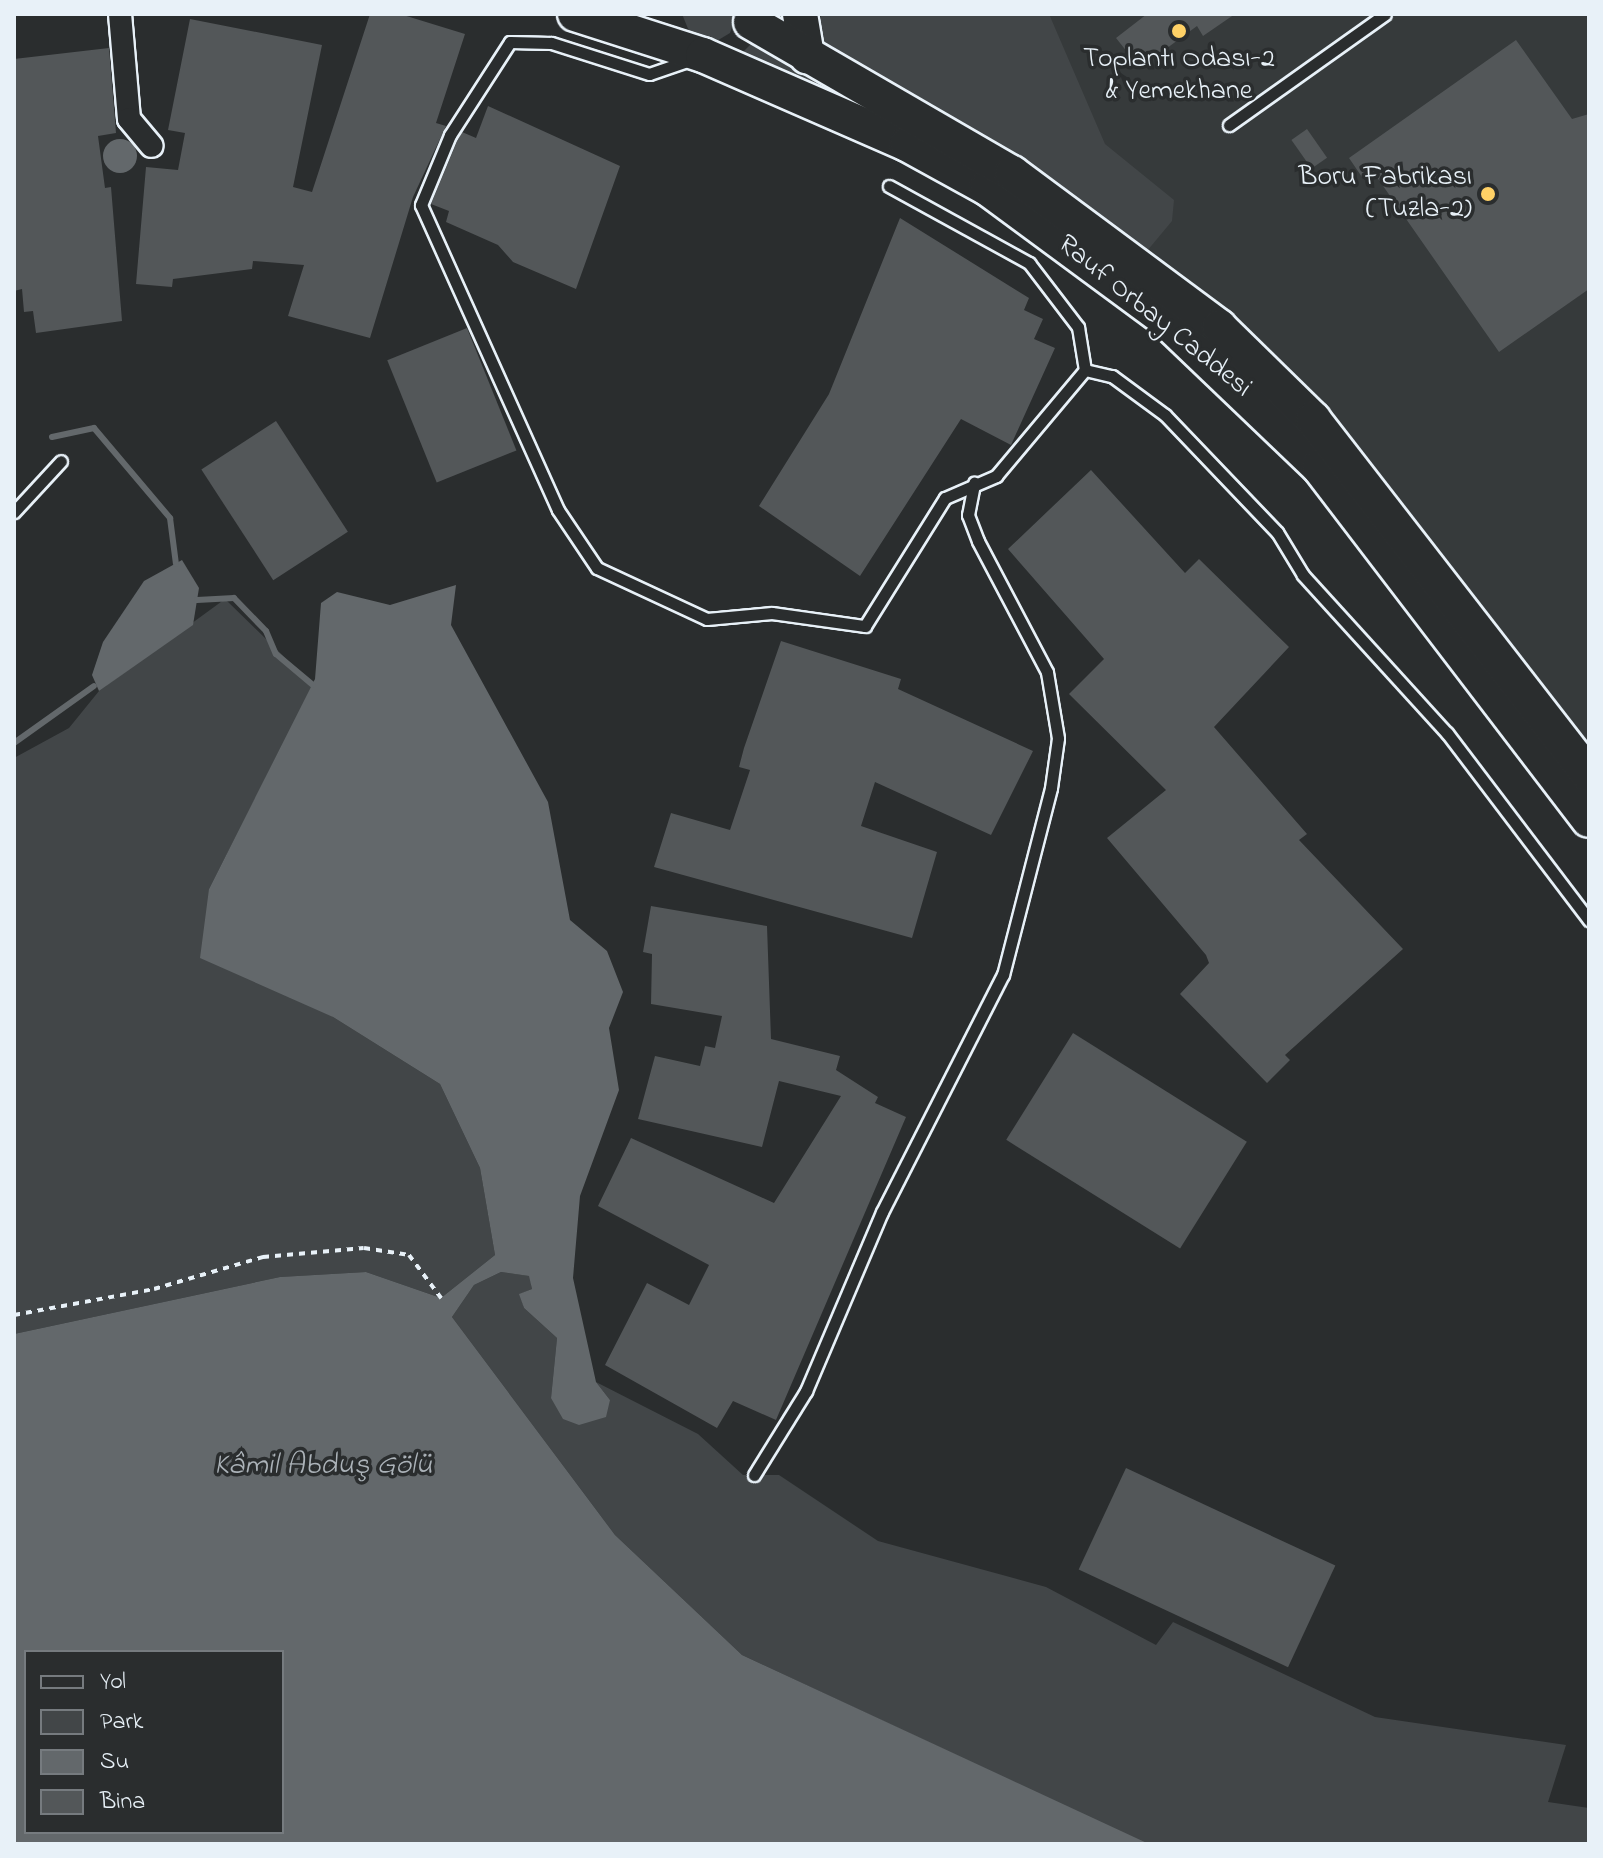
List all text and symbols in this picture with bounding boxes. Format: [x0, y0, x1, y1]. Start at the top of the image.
marker: Toplantı Odası-2 & Yemekhane [1170, 22, 1188, 40]
place label: Toplantı Odası-2 & Yemekhane [1083, 43, 1275, 109]
place label: Boru Fabrikası (Tuzla-2) [1299, 161, 1472, 227]
marker: Boru Fabrikası (Tuzla-2) [1479, 185, 1497, 203]
street label: Rauf Orbay Caddesi [1050, 228, 1258, 406]
water label: Kâmil Abduş Gölü [214, 1448, 432, 1484]
legend [24, 1650, 284, 1834]
text: Yol [100, 1665, 126, 1700]
text: Park [100, 1705, 143, 1740]
text: Su [100, 1745, 129, 1780]
text: Bina [100, 1785, 145, 1820]

